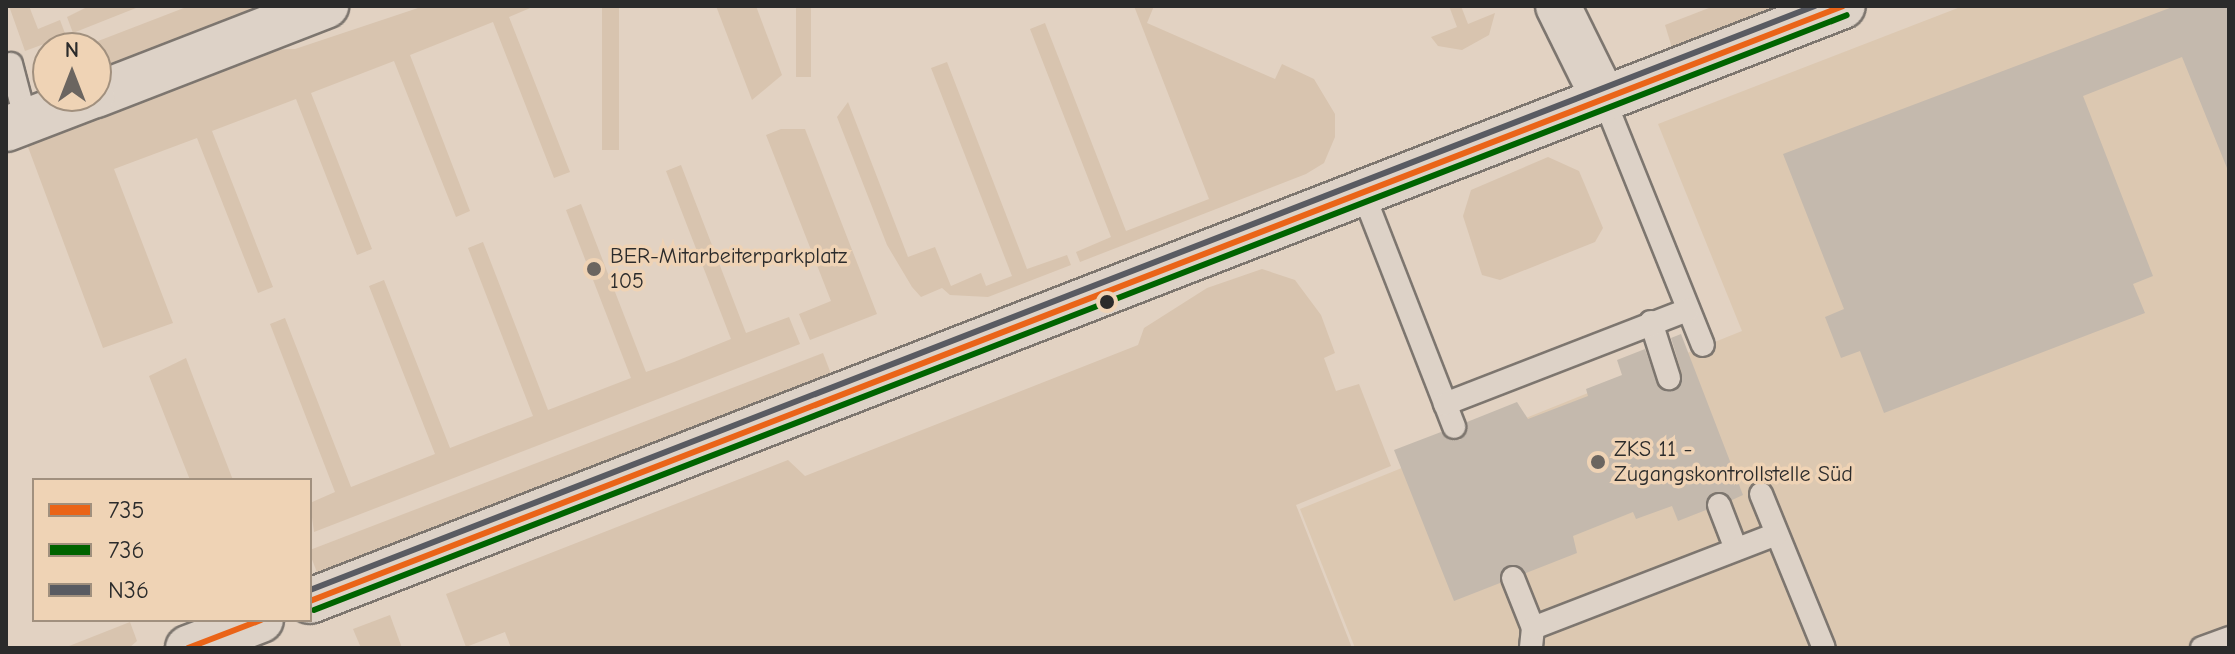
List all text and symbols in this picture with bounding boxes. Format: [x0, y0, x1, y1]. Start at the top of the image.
north arrow [32, 32, 112, 112]
text: N [65, 37, 79, 63]
place label: BER-Mitarbeiterparkplatz 105 [610, 243, 847, 294]
marker: BER-Mitarbeiterparkplatz 105 [585, 260, 603, 278]
unlabelled marker [1099, 294, 1115, 310]
place label: ZKS 11 - Zugangskontrollstelle Süd [1614, 436, 1853, 488]
marker: ZKS 11 - Zugangskontrollstelle Süd [1589, 453, 1607, 471]
legend [32, 478, 312, 622]
text: 735 [108, 496, 145, 524]
text: 736 [108, 536, 145, 564]
text: N36 [108, 576, 149, 604]

